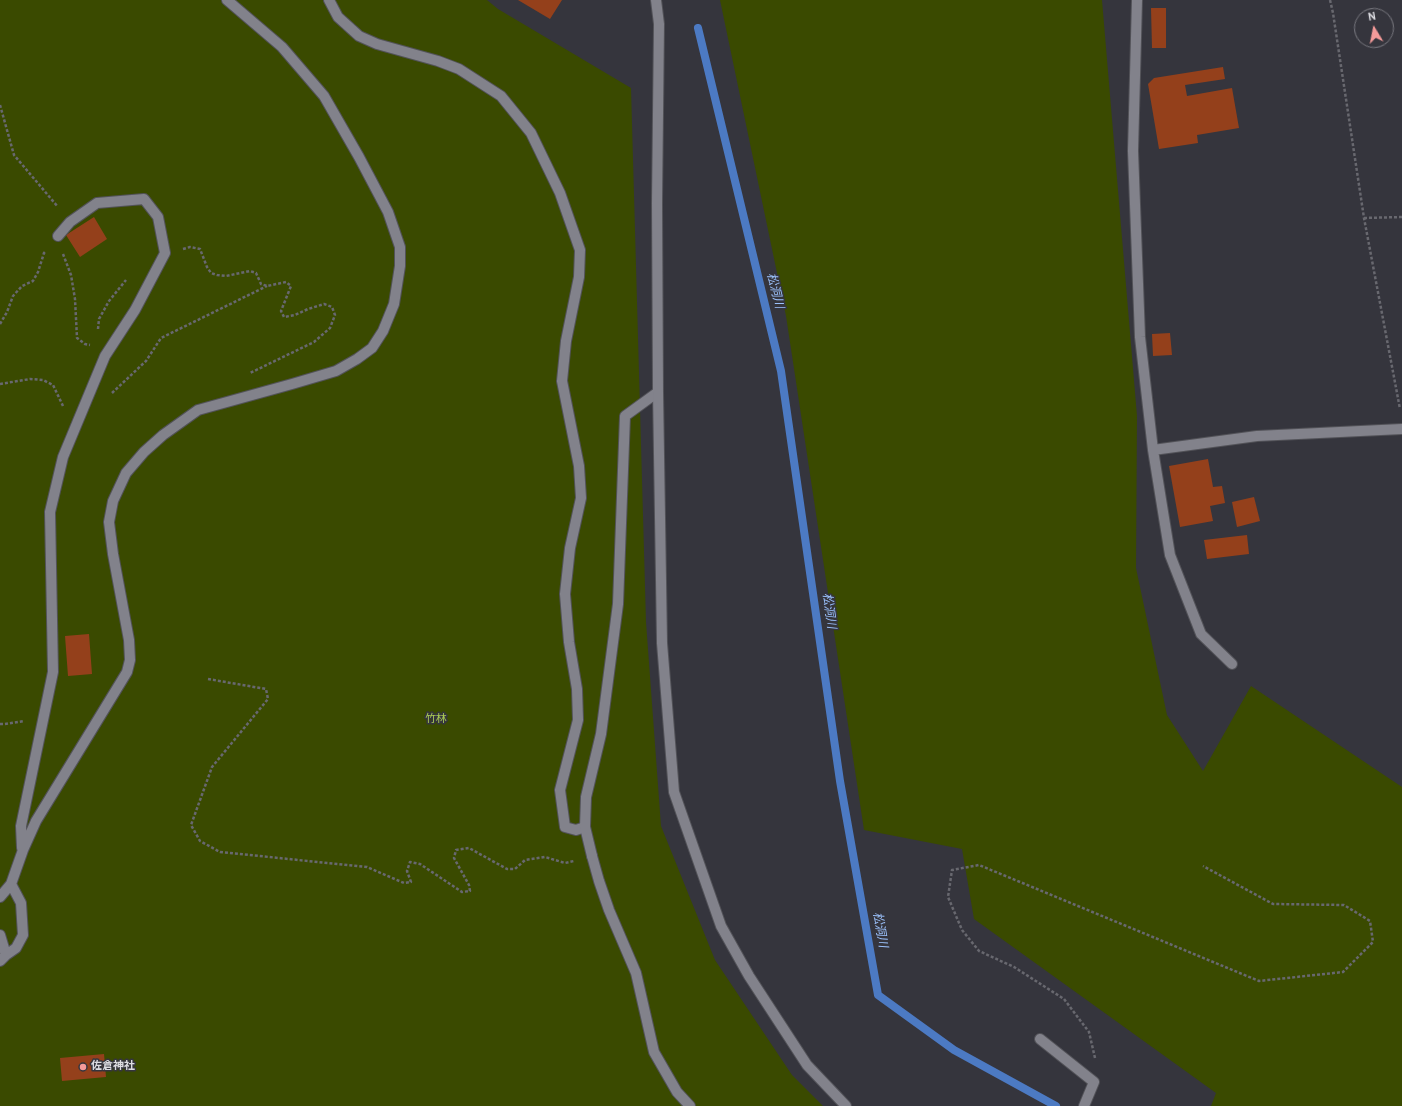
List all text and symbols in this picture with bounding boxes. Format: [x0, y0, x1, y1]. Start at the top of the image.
north arrow [1354, 8, 1394, 48]
text: N [1367, 10, 1377, 25]
water label: 松洞川 [763, 272, 785, 310]
water label: 松洞川 [818, 592, 838, 630]
park label: 竹林 [425, 713, 447, 727]
water label: 松洞川 [869, 911, 889, 949]
place label: 佐倉神社 [91, 1060, 135, 1074]
marker: 佐倉神社 [78, 1062, 88, 1072]

